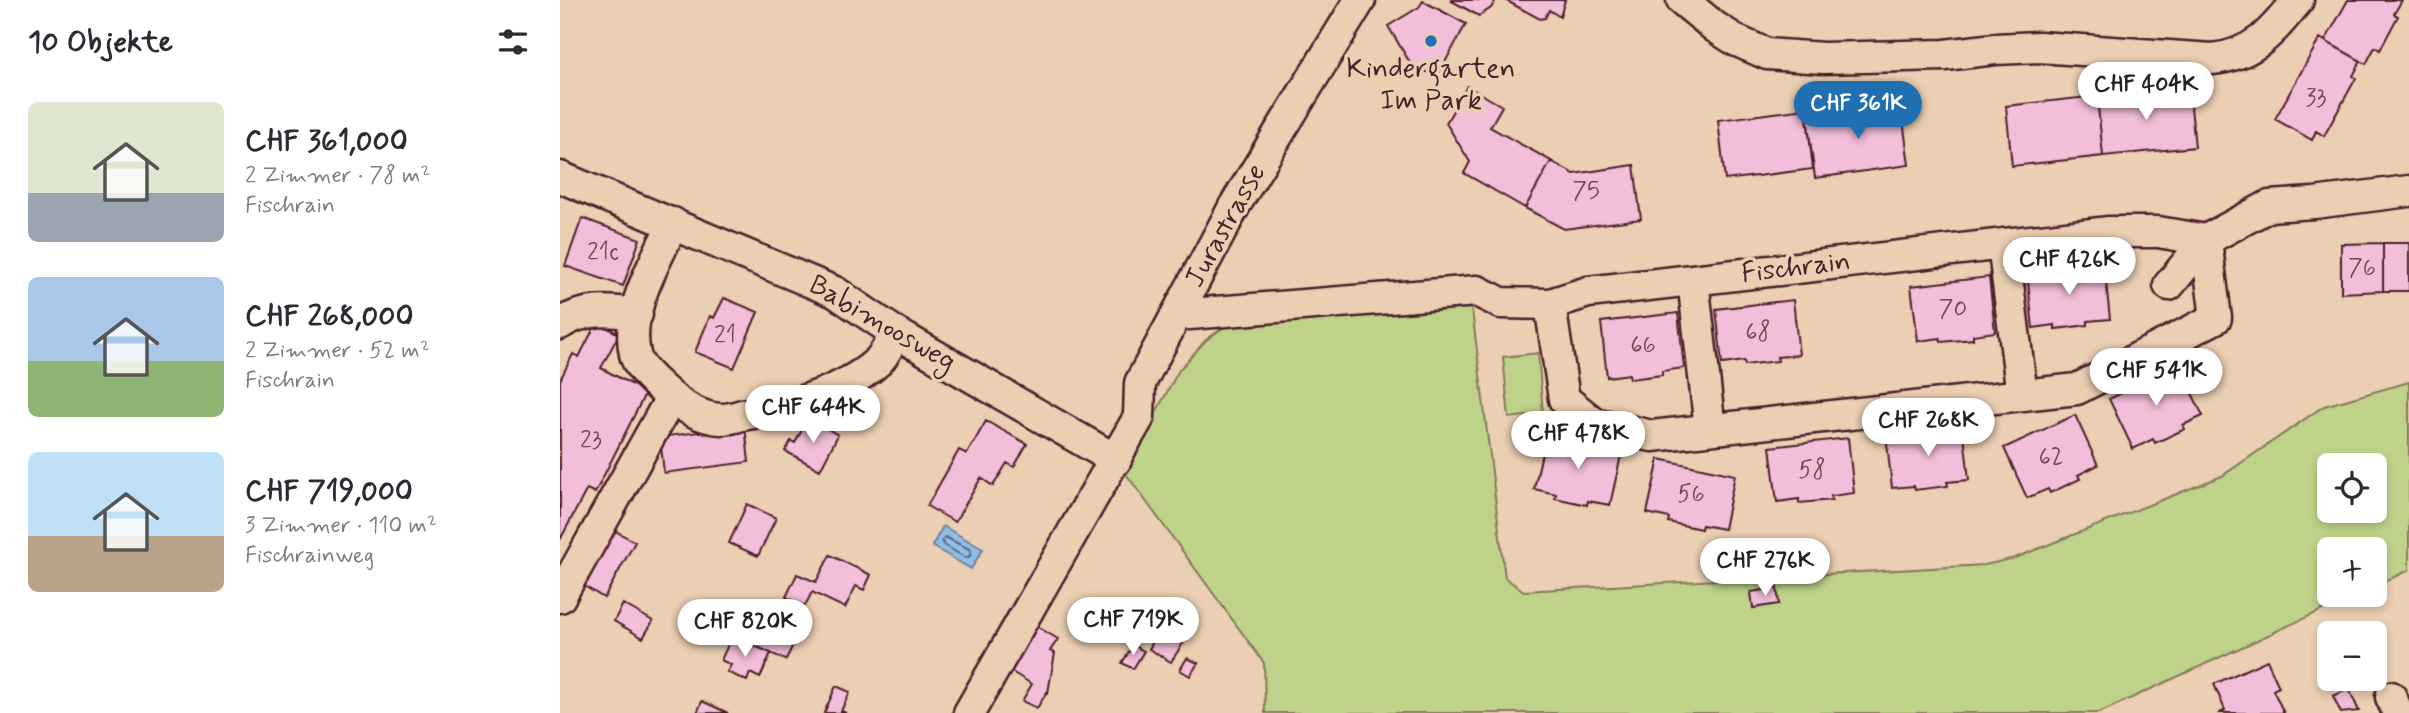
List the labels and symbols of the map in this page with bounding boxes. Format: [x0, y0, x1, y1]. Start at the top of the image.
marker: Kindergarten Im Park [1423, 33, 1439, 49]
place label: Kindergarten Im Park [1346, 51, 1516, 120]
pin: CHF 404K [2074, 62, 2218, 122]
pin: CHF 361K [1786, 82, 1930, 141]
house number: 33 [2306, 83, 2327, 114]
street label: Jurastrasse [1177, 158, 1275, 294]
house number: 75 [1572, 176, 1600, 207]
house number: 21c [587, 237, 619, 268]
pin: CHF 426K [1997, 238, 2141, 297]
street label: Fischrain [1739, 243, 1853, 293]
house number: 76 [2348, 253, 2376, 284]
street label: Babimoosweg [801, 267, 962, 383]
house number: 70 [1939, 294, 1967, 325]
house number: 68 [1745, 317, 1771, 348]
house number: 21 [714, 320, 736, 351]
house number: 66 [1630, 330, 1656, 361]
pin: CHF 541K [2084, 348, 2228, 408]
pin: CHF 644K [741, 386, 885, 445]
pin: CHF 268K [1856, 398, 2000, 458]
pin: CHF 478K [1506, 412, 1650, 471]
house number: 23 [580, 425, 602, 456]
house number: 62 [2039, 442, 2063, 473]
house number: 58 [1798, 455, 1826, 486]
house number: 56 [1677, 479, 1705, 510]
pin: CHF 276K [1693, 538, 1837, 598]
pin: CHF 719K [1061, 598, 1205, 657]
pin: CHF 820K [673, 600, 817, 659]

